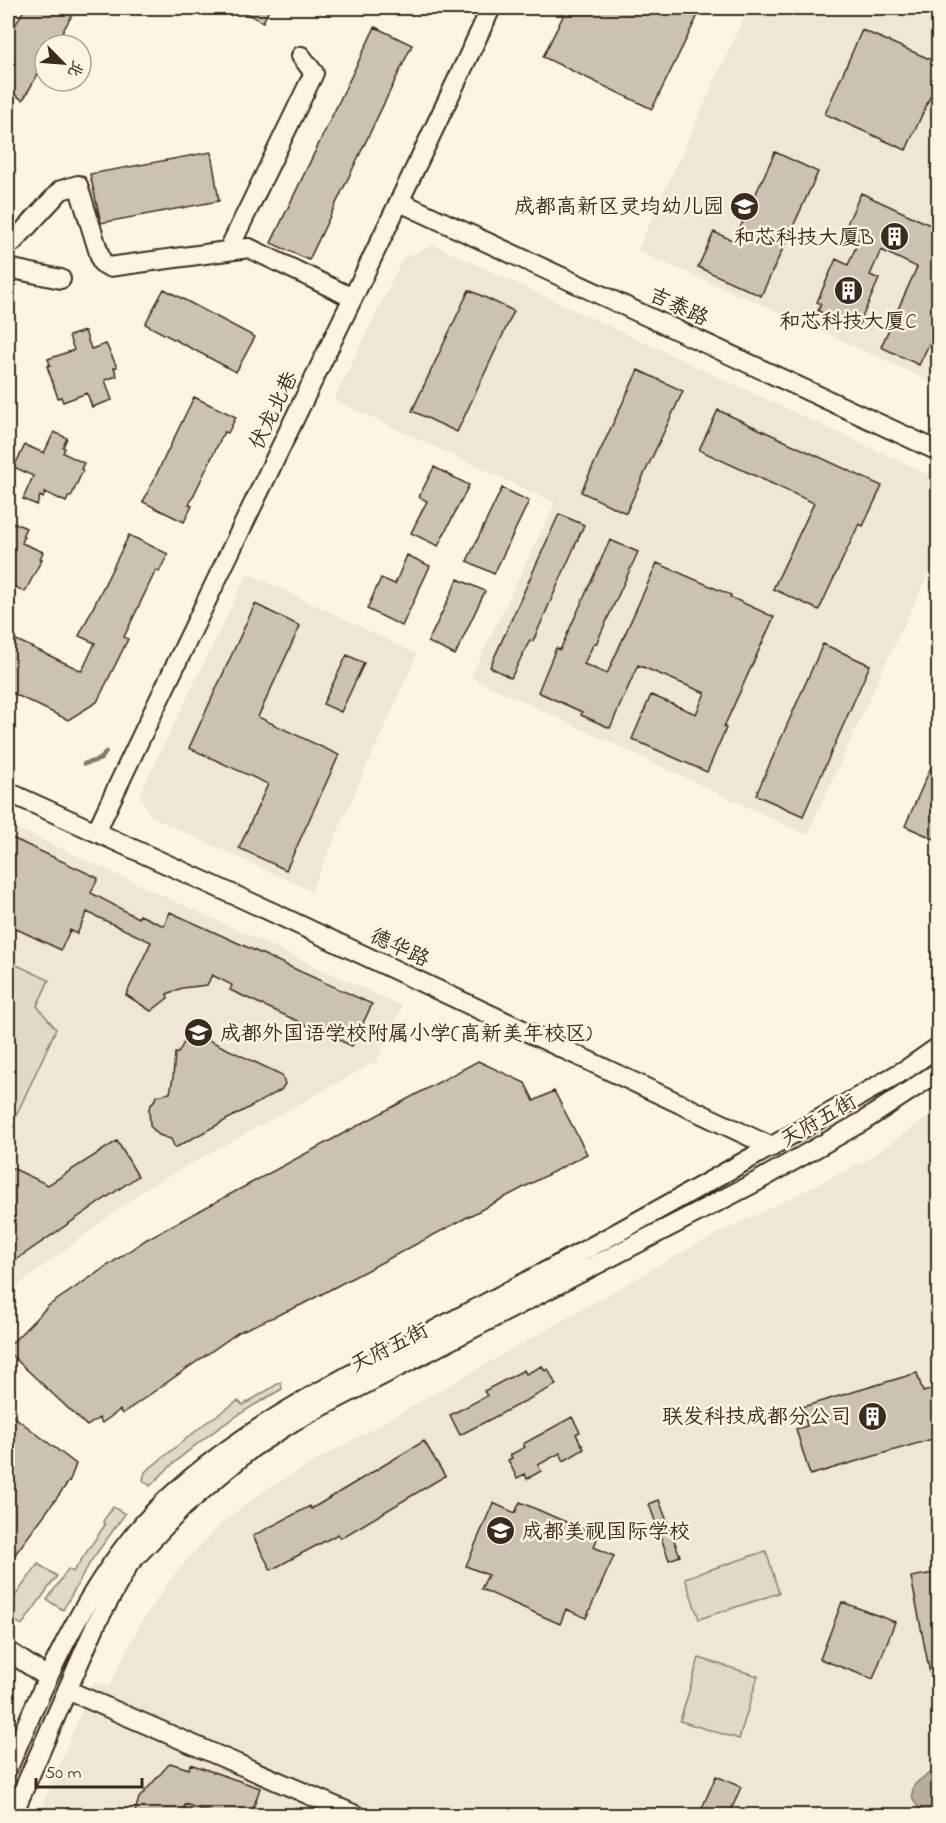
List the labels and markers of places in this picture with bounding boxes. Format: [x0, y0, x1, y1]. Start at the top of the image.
school or university icon: 成都高新区灵均幼儿园 [729, 190, 761, 222]
place label: 成都高新区灵均幼儿园 [514, 193, 724, 223]
building icon: 和芯科技大厦B [879, 221, 911, 253]
place label: 和芯科技大厦B [734, 224, 874, 254]
building icon: 和芯科技大厦C [832, 274, 864, 306]
place label: 和芯科技大厦C [779, 308, 917, 338]
school or university icon: 成都外国语学校附属小学(高新美年校区) [183, 1017, 215, 1049]
place label: 成都外国语学校附属小学(高新美年校区) [220, 1020, 592, 1050]
building icon: 联发科技成都分公司 [856, 1400, 888, 1432]
place label: 联发科技成都分公司 [662, 1403, 851, 1433]
school or university icon: 成都美视国际学校 [485, 1515, 517, 1547]
place label: 成都美视国际学校 [522, 1518, 690, 1548]

